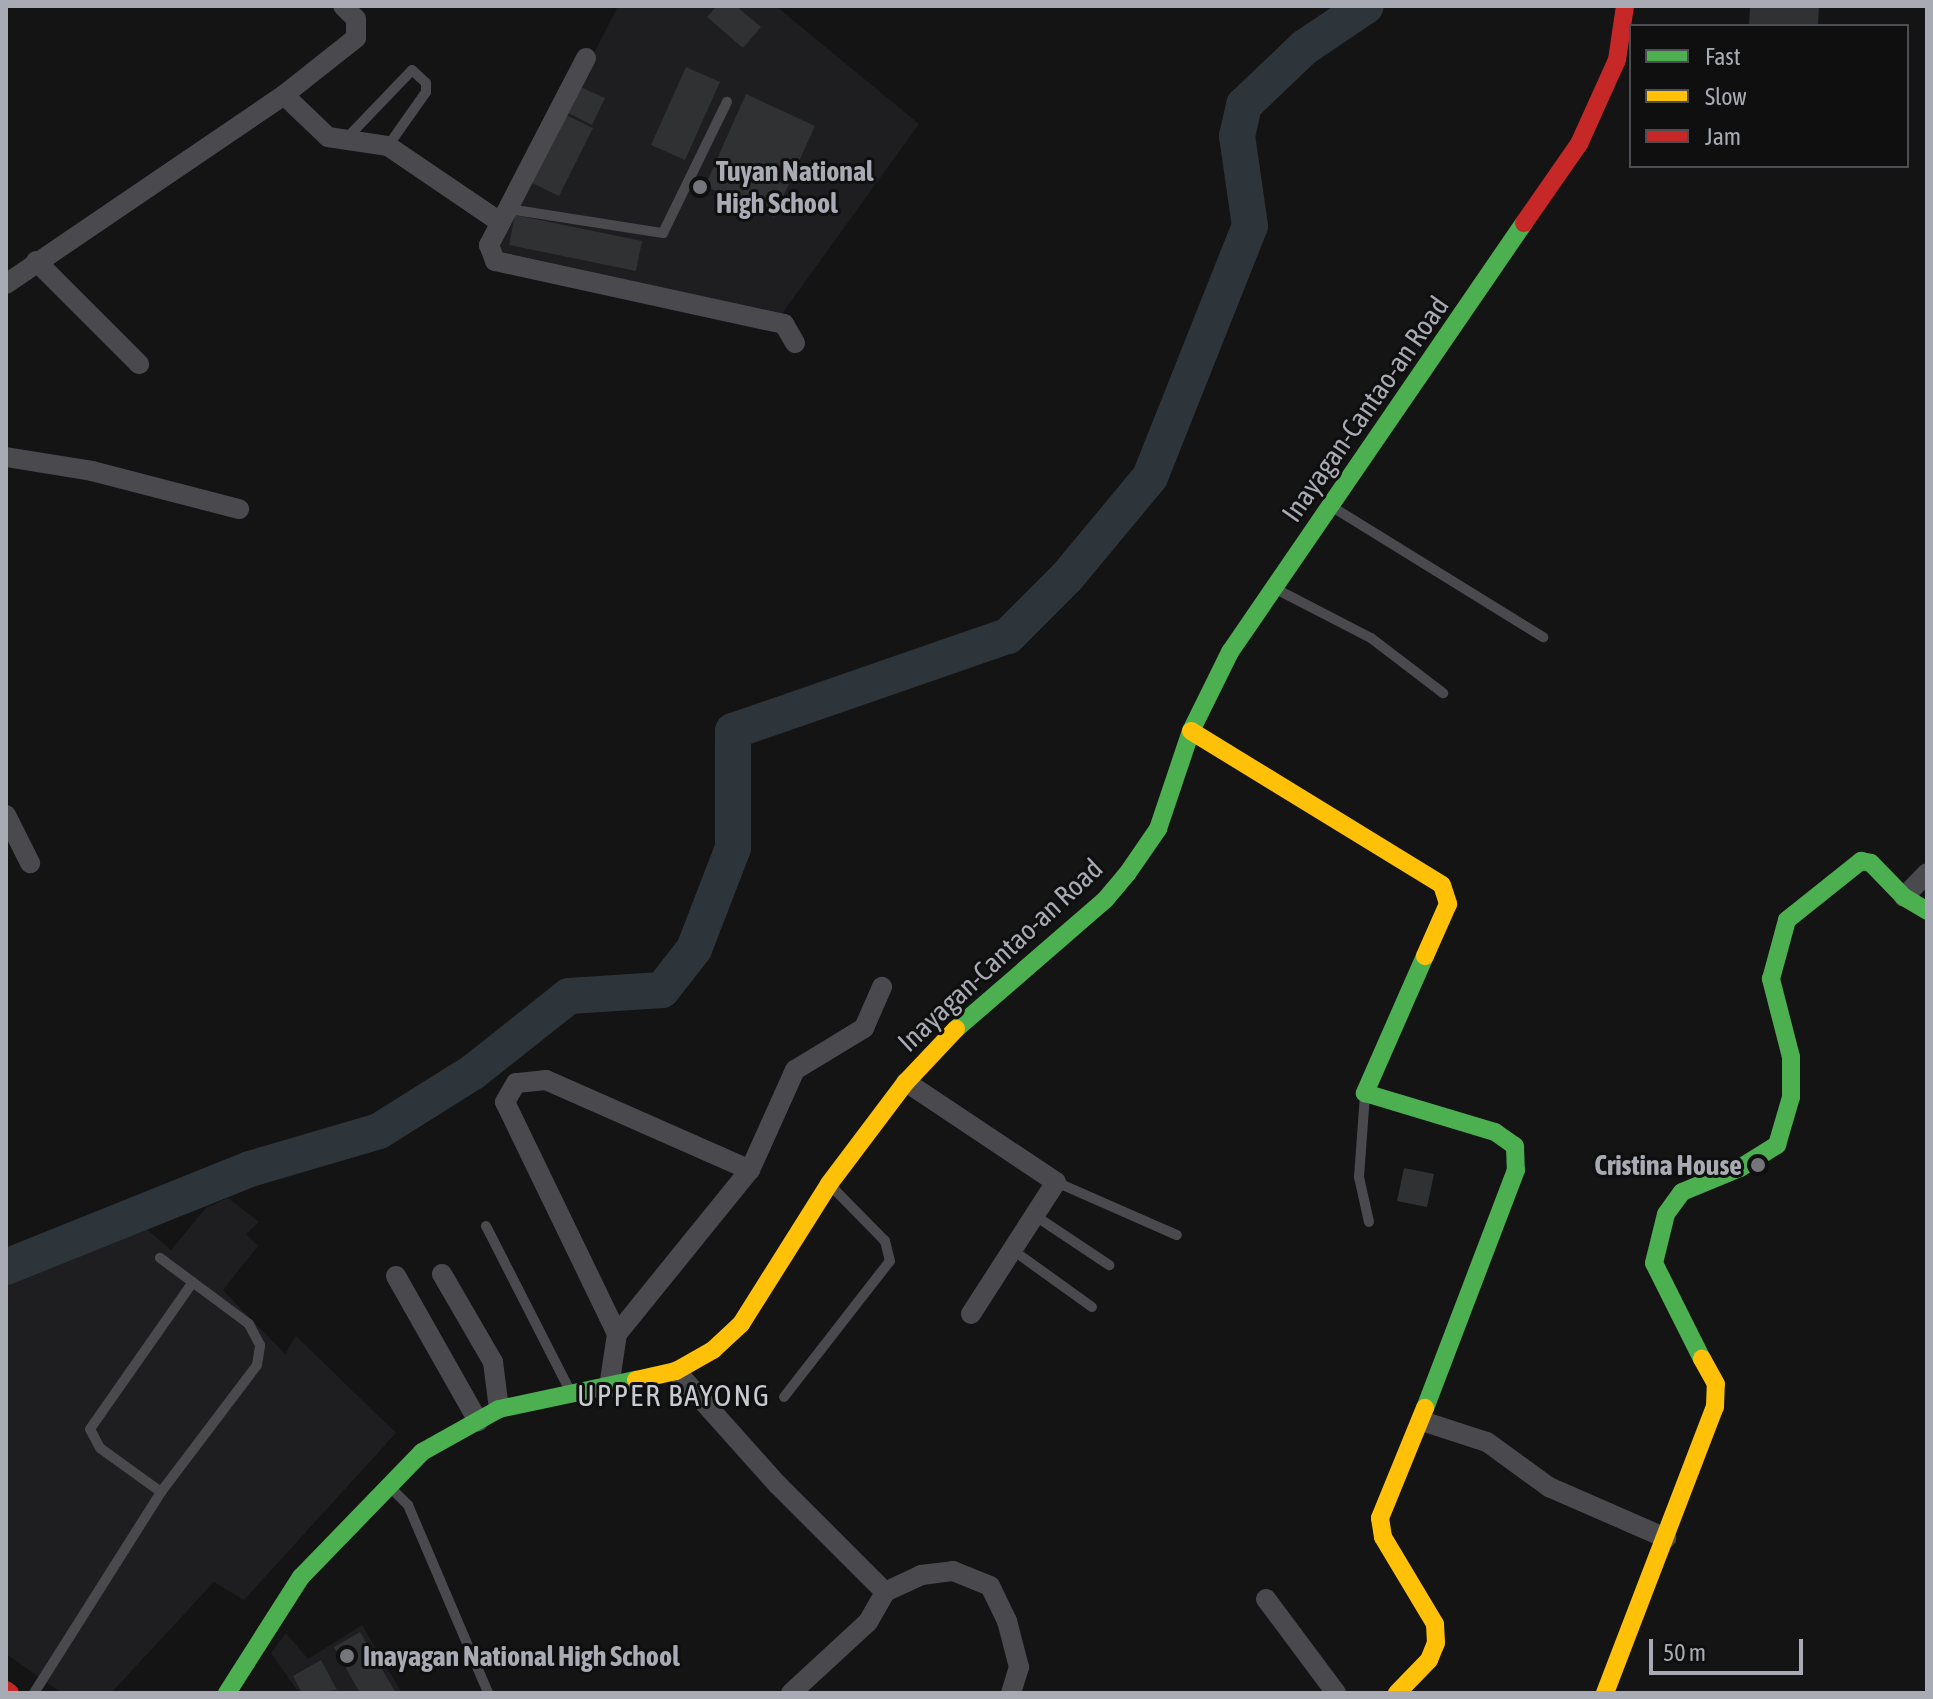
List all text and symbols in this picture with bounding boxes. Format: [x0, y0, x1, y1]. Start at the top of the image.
legend [1629, 24, 1909, 168]
text: Fast [1705, 43, 1741, 70]
text: Slow [1705, 83, 1747, 110]
text: Jam [1705, 123, 1741, 150]
place label: Tuyan National High School [716, 154, 873, 220]
marker: Tuyan National High School [691, 178, 709, 196]
street label: Inayagan-Cantao-an Road [1275, 290, 1455, 528]
street label: Inayagan-Cantao-an Road [891, 852, 1109, 1058]
place label: Cristina House [1594, 1148, 1742, 1182]
marker: Cristina House [1749, 1156, 1767, 1174]
district label: UPPER BAYONG [577, 1377, 771, 1413]
scale bar [1653, 1623, 1807, 1673]
place label: Inayagan National High School [363, 1639, 680, 1673]
text: 50 m [1663, 1639, 1706, 1666]
marker: Inayagan National High School [338, 1647, 356, 1665]

